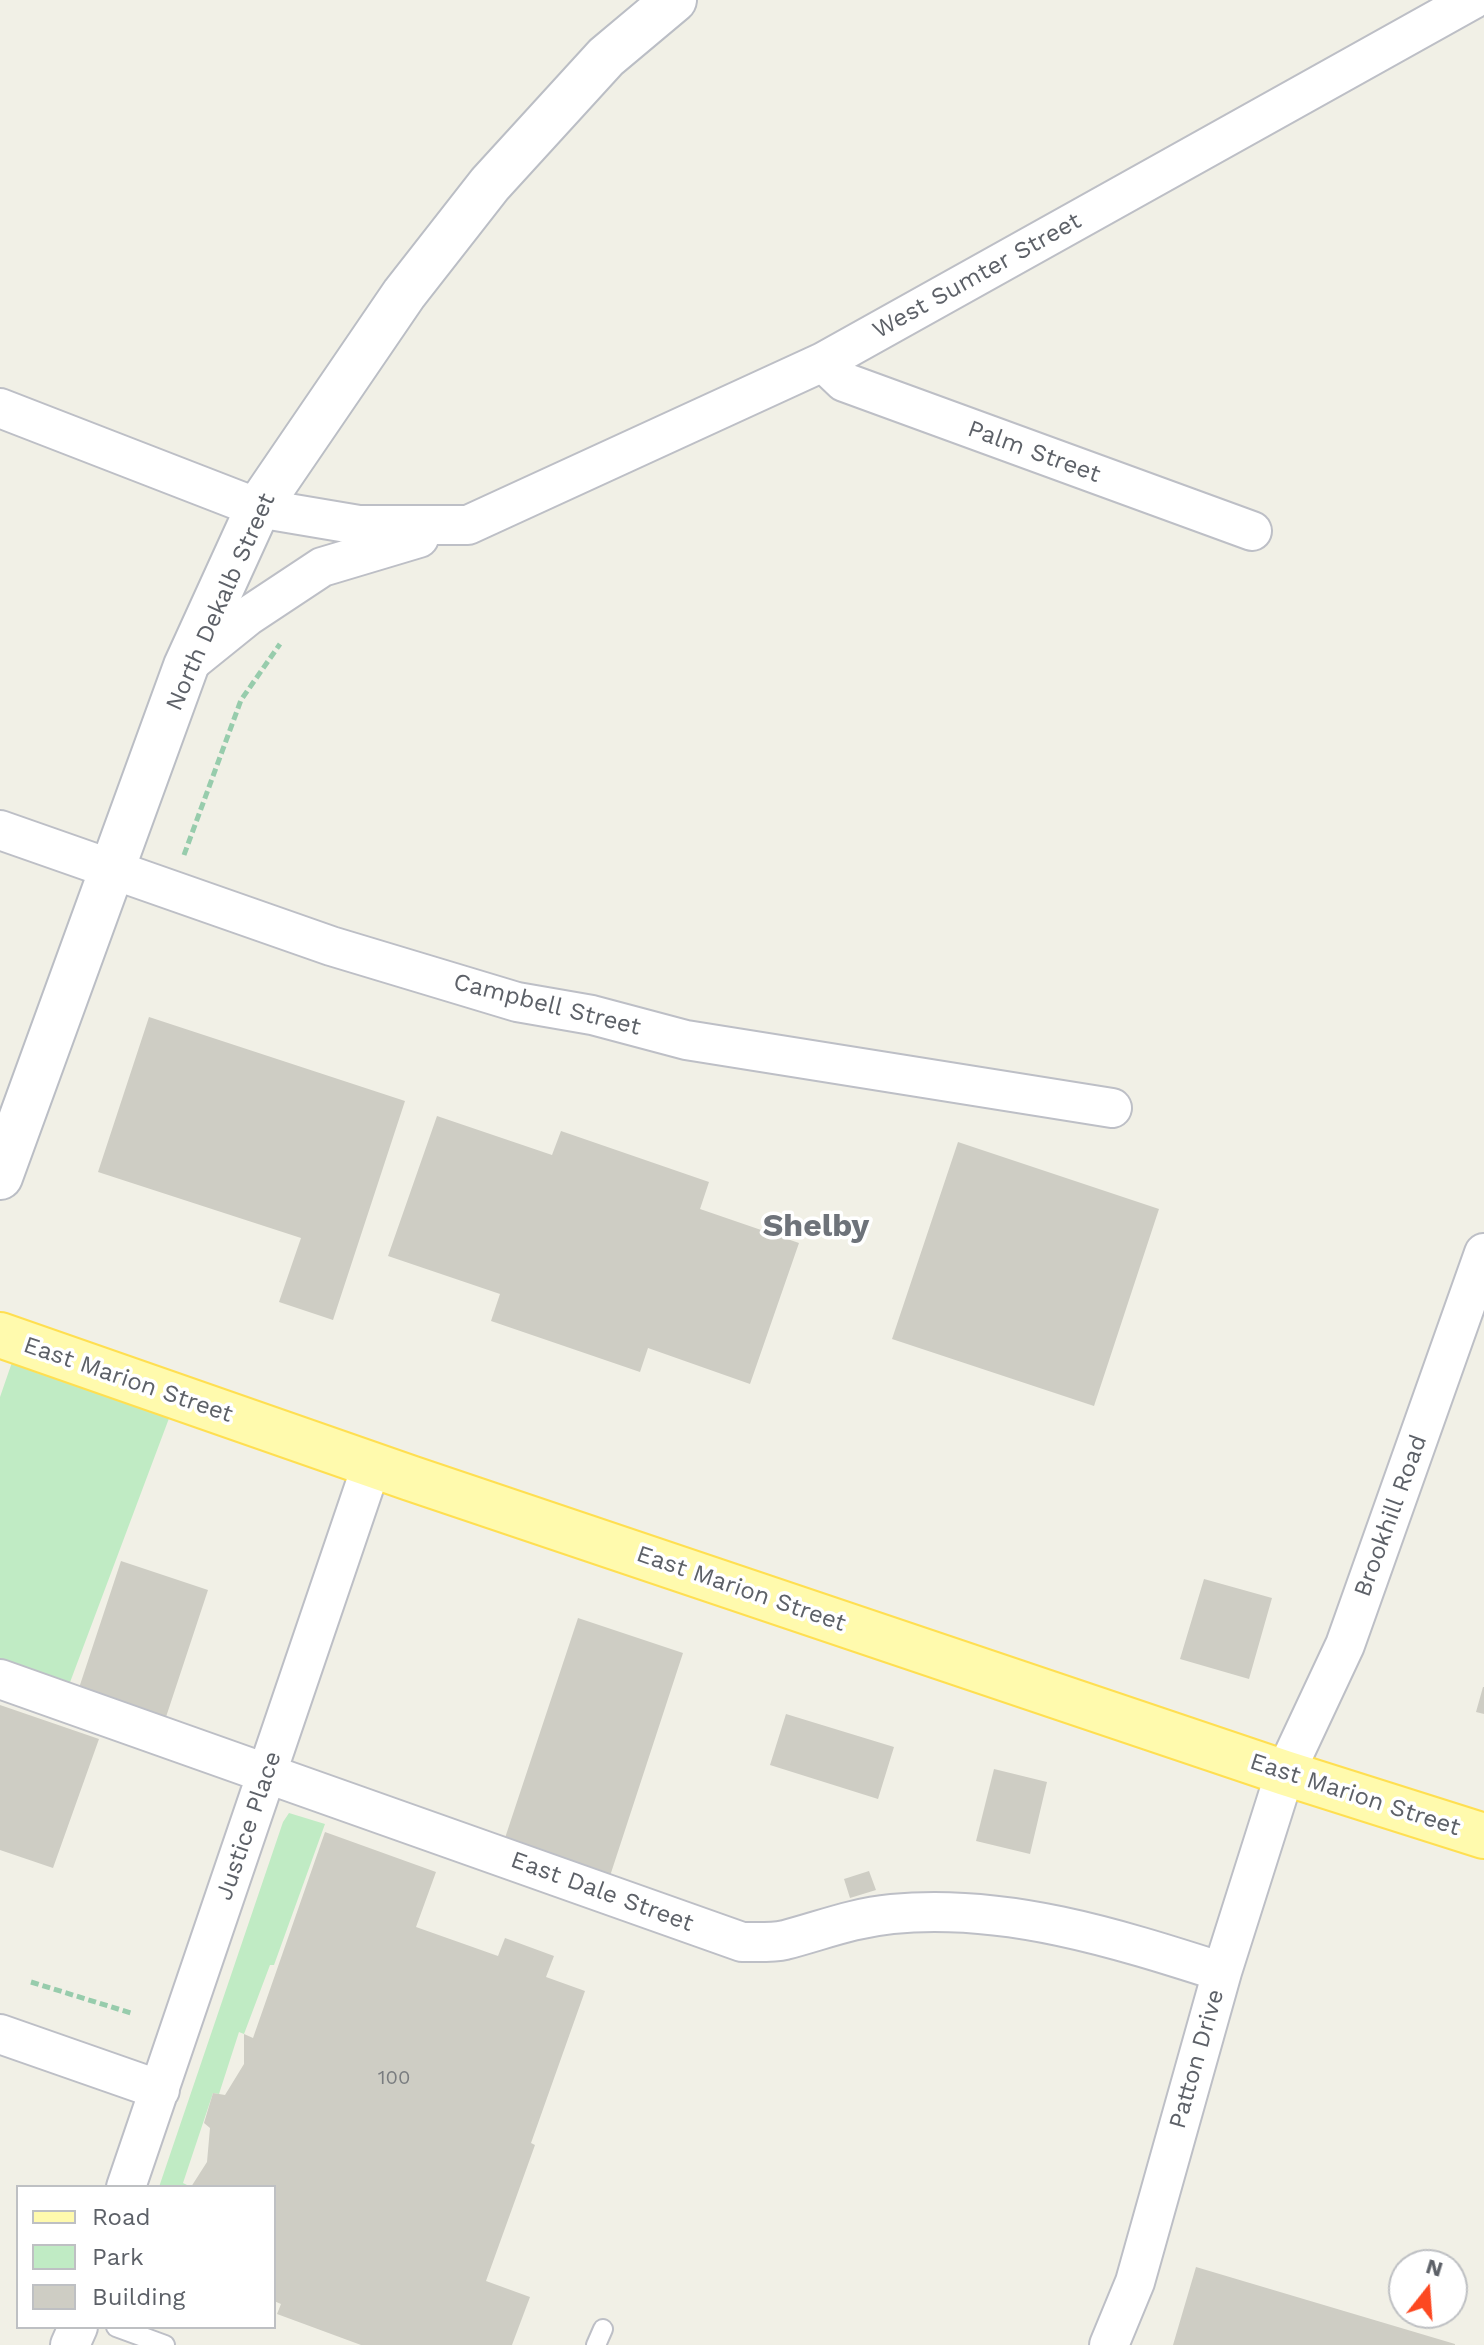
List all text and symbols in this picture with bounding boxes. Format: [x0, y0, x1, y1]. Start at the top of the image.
street label: West Sumter Street [868, 207, 1086, 345]
street label: Palm Street [964, 415, 1104, 489]
street label: North Dekalb Street [160, 489, 282, 715]
street label: Campbell Street [450, 968, 644, 1042]
district label: Shelby [763, 1208, 869, 1246]
street label: East Marion Street [20, 1331, 236, 1429]
street label: Brookhill Road [1348, 1431, 1434, 1601]
street label: East Marion Street [633, 1540, 849, 1638]
street label: East Marion Street [1246, 1747, 1464, 1843]
street label: Justice Place [210, 1748, 288, 1904]
street label: East Dale Street [507, 1846, 697, 1938]
street label: Patton Drive [1163, 1986, 1231, 2132]
house number: 100 [378, 2066, 410, 2090]
legend [16, 2185, 276, 2329]
text: Road [92, 2203, 151, 2231]
text: Park [92, 2243, 144, 2271]
north arrow [1388, 2249, 1468, 2329]
text: N [1423, 2253, 1446, 2282]
text: Building [92, 2283, 185, 2311]

